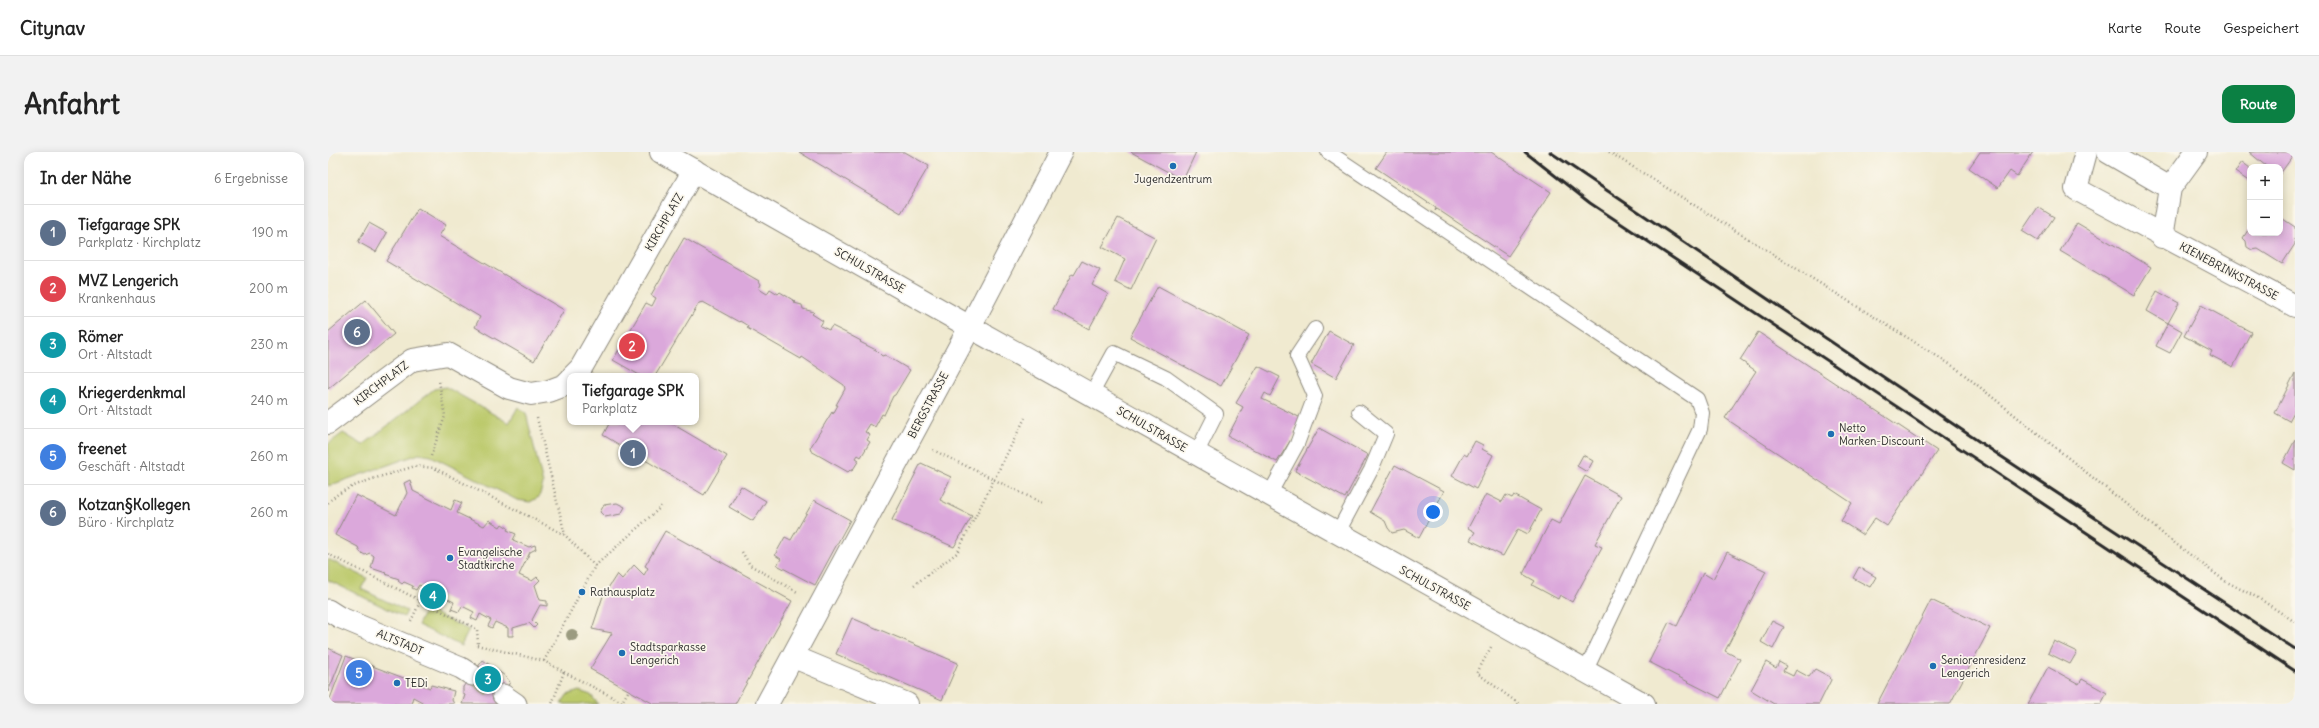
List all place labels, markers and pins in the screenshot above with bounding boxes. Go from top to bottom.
marker: Jugendzentrum [1168,161,1178,171]
place label: Jugendzentrum [1134,172,1213,186]
pin: 6 [344,317,370,347]
pin: 2 [619,331,645,361]
place label: Netto Marken-Discount [1839,421,1925,448]
marker: Netto Marken-Discount [1826,429,1836,439]
pin: 1 [620,438,646,468]
place label: Evangelische Stadtkirche [458,545,522,572]
marker: Evangelische Stadtkirche [445,553,455,563]
pin: 4 [420,581,446,611]
place label: Rathausplatz [590,585,655,599]
marker: Rathausplatz [577,587,587,597]
place label: Stadtsparkasse Lengerich [630,640,706,667]
marker: Stadtsparkasse Lengerich [617,648,627,658]
place label: Seniorenresidenz Lengerich [1941,653,2026,680]
pin: 5 [346,658,372,688]
marker: Seniorenresidenz Lengerich [1928,661,1938,671]
pin: 3 [475,664,501,694]
place label: TEDi [405,676,427,690]
marker: TEDi [392,678,402,688]

